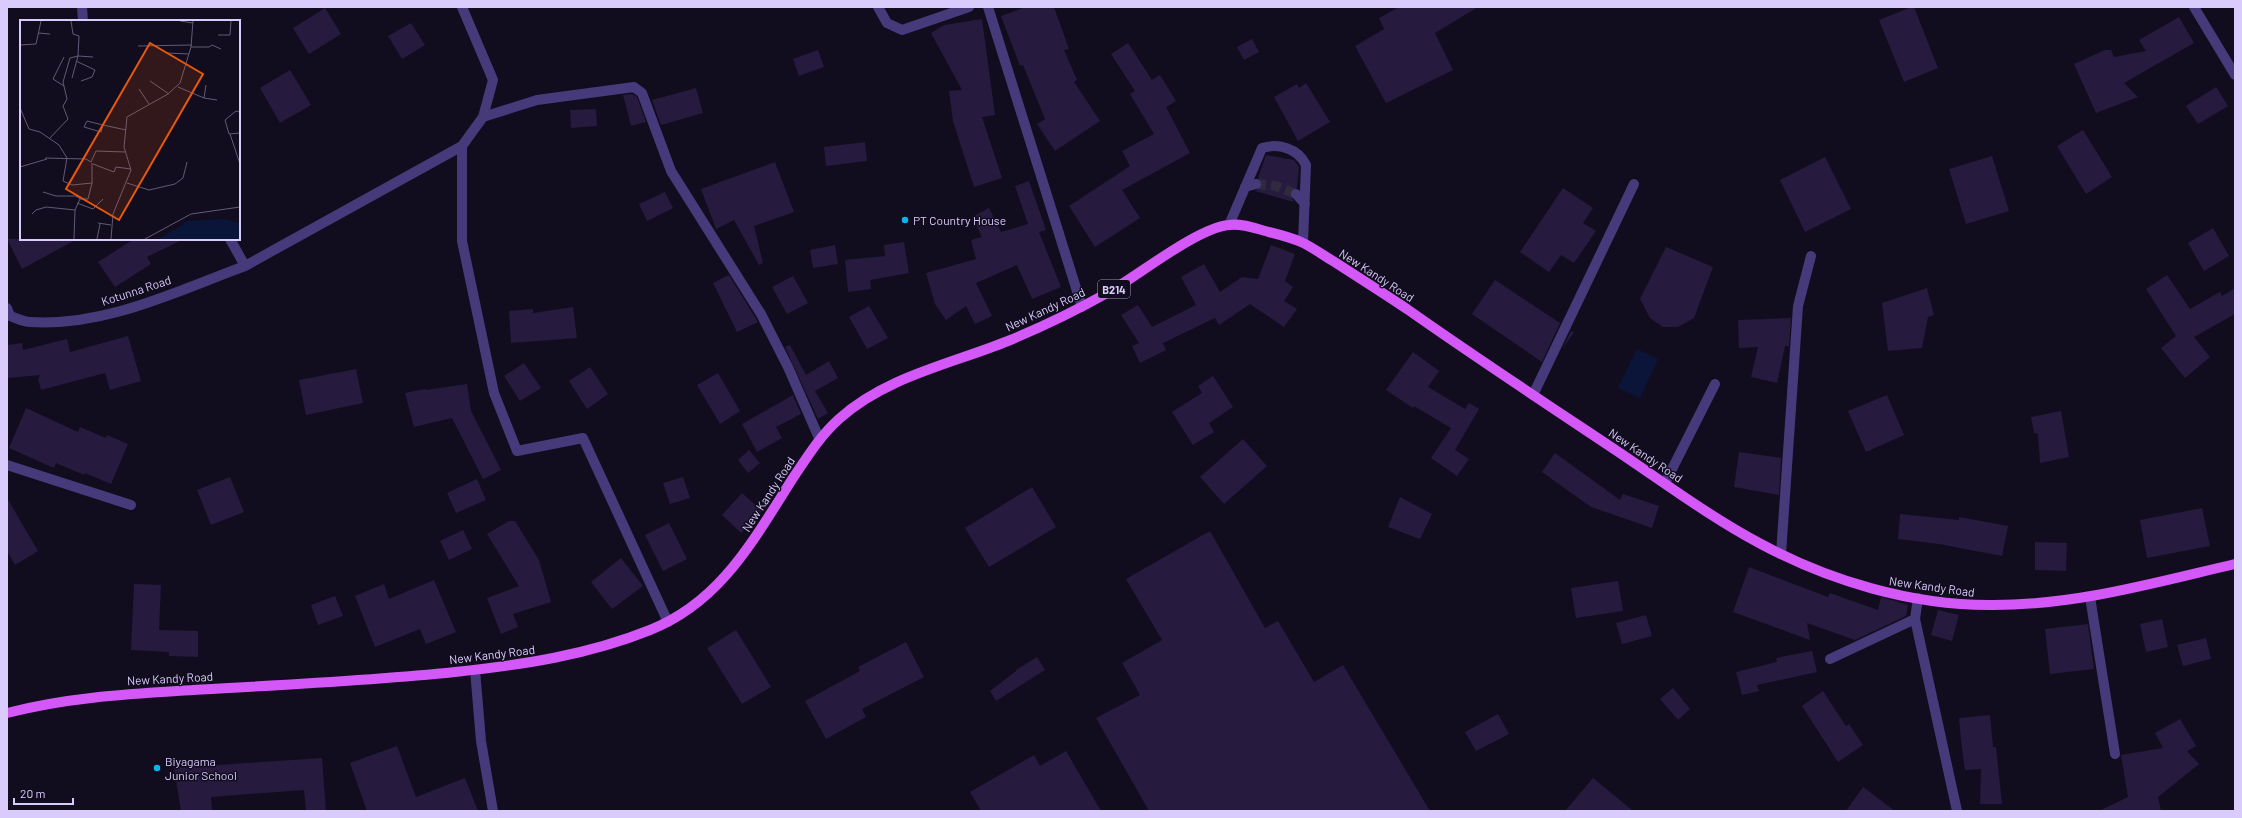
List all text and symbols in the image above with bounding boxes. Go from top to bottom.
inset map [20,20,240,240]
place label: PT Country House [913,213,1006,227]
marker: PT Country House [900,215,910,225]
street label: New Kandy Road [1337,246,1417,304]
street label: Kotunna Road [99,272,173,308]
road number: B214 [1098,280,1130,298]
street label: New Kandy Road [1003,284,1087,334]
street label: New Kandy Road [1606,425,1686,485]
street label: New Kandy Road [739,454,797,534]
street label: New Kandy Road [1888,573,1976,599]
street label: New Kandy Road [448,642,536,666]
street label: New Kandy Road [127,669,213,687]
place label: Biyagama Junior School [165,754,237,782]
marker: Biyagama Junior School [152,763,162,773]
scale bar [14,780,73,806]
text: 20 m [20,786,46,800]

